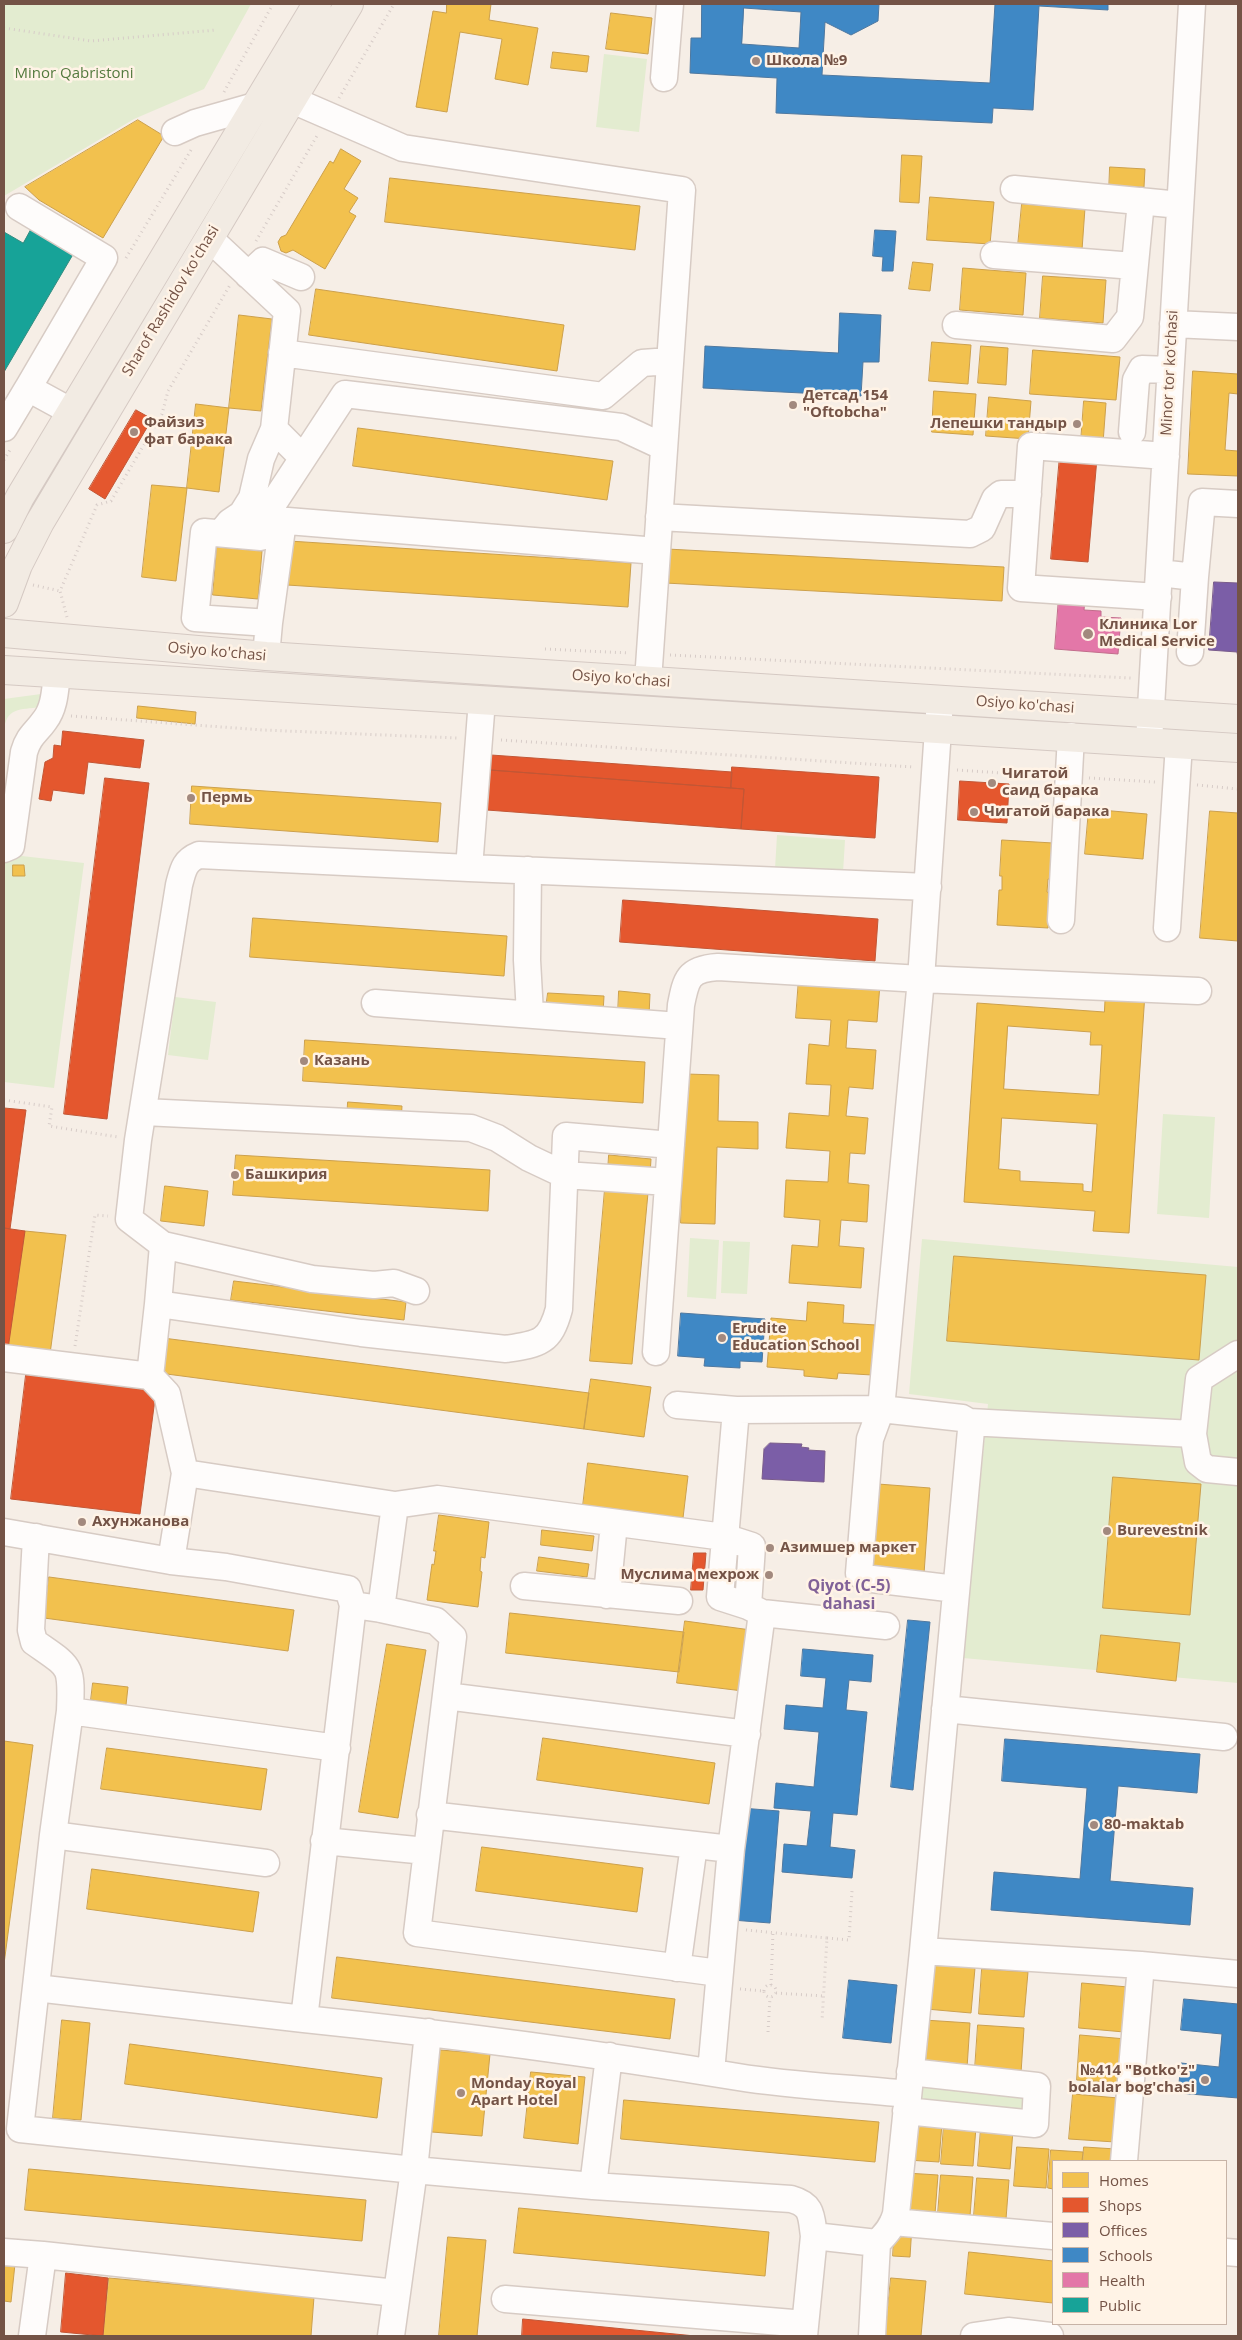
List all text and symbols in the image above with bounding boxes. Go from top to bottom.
place label: Школа №9 [766,52,847,70]
marker: Школа №9 [750,55,762,67]
park label: Minor Qabristoni [14,65,134,83]
street label: Sharof Rashidov ko'chasi [119,222,223,380]
street label: Minor tor ko'chasi [1158,310,1182,436]
place label: Детсад 154 "Oftobcha" [803,387,888,422]
marker: Детсад 154 "Oftobcha" [787,399,799,411]
place label: Файзиз фат барака [144,414,233,449]
place label: Лепешки тандыр [930,415,1067,433]
marker: Лепешки тандыр [1071,418,1083,430]
marker: Файзиз фат барака [128,426,140,438]
place label: Клиника Lor Medical Service [1099,616,1215,651]
marker: Клиника Lor Medical Service [1081,627,1095,641]
street label: Osiyo ko'chasi [167,639,267,665]
street label: Osiyo ko'chasi [571,667,671,691]
street label: Osiyo ko'chasi [975,693,1075,717]
place label: Чигатой саид барака [1002,765,1099,800]
marker: Чигатой саид барака [986,777,998,789]
place label: Пермь [201,789,252,807]
marker: Пермь [185,792,197,804]
place label: Чигатой барака [984,803,1110,821]
marker: Чигатой барака [968,806,980,818]
place label: Казань [314,1052,370,1070]
marker: Казань [298,1055,310,1067]
place label: Башкирия [245,1166,327,1184]
marker: Башкирия [229,1169,241,1181]
place label: Erudite Education School [732,1320,860,1355]
marker: Erudite Education School [716,1332,728,1344]
place label: Ахунжанова [92,1513,189,1531]
marker: Ахунжанова [76,1516,88,1528]
place label: Burevestnik [1117,1522,1208,1540]
marker: Burevestnik [1101,1525,1113,1537]
place label: Азимшер маркет [780,1539,917,1557]
marker: Азимшер маркет [764,1542,776,1554]
place label: Муслима мехрож [620,1566,759,1584]
marker: Муслима мехрож [763,1569,775,1581]
district label: Qiyot (C-5) dahasi [807,1576,891,1614]
place label: 80-maktab [1104,1816,1184,1834]
marker: 80-maktab [1088,1819,1100,1831]
place label: №414 "Botko'z" bolalar bog'chasi [1068,2062,1195,2097]
marker: №414 "Botko'z" bolalar bog'chasi [1199,2074,1211,2086]
place label: Monday Royal Apart Hotel [471,2075,577,2110]
marker: Monday Royal Apart Hotel [455,2087,467,2099]
legend [1052,2160,1227,2325]
text: Homes [1099,2170,1149,2190]
text: Shops [1099,2195,1142,2215]
text: Offices [1099,2220,1147,2240]
text: Schools [1099,2245,1153,2265]
text: Health [1099,2270,1145,2290]
text: Public [1099,2295,1141,2315]

